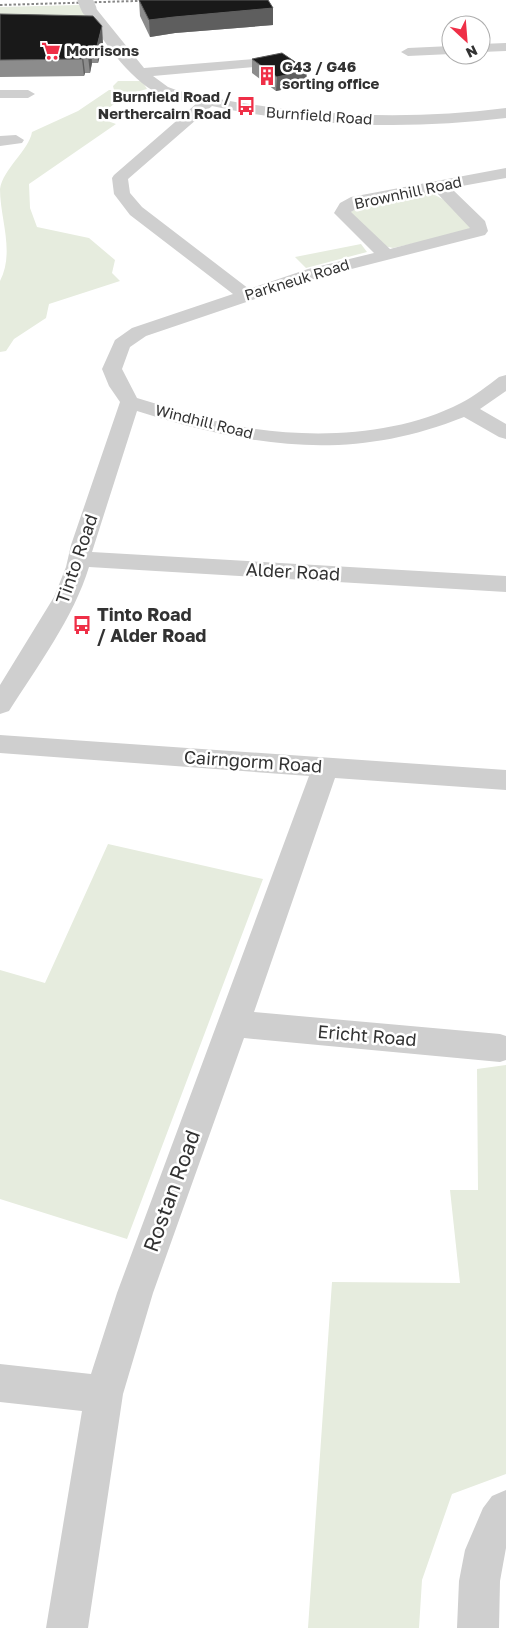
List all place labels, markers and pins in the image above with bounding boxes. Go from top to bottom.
supermarket icon: Morrisons [40,40,62,62]
place label: Morrisons [66,41,139,59]
place label: G43 / G46 sorting office [282,57,380,92]
building icon: G43 / G46 sorting office [256,65,278,87]
place label: Burnfield Road / Nerthercairn Road [98,87,232,122]
bus stop icon: Burnfield Road / Nerthercairn Road [235,95,257,117]
place label: Tinto Road / Alder Road [97,603,206,646]
bus stop icon: Tinto Road / Alder Road [71,614,93,636]

